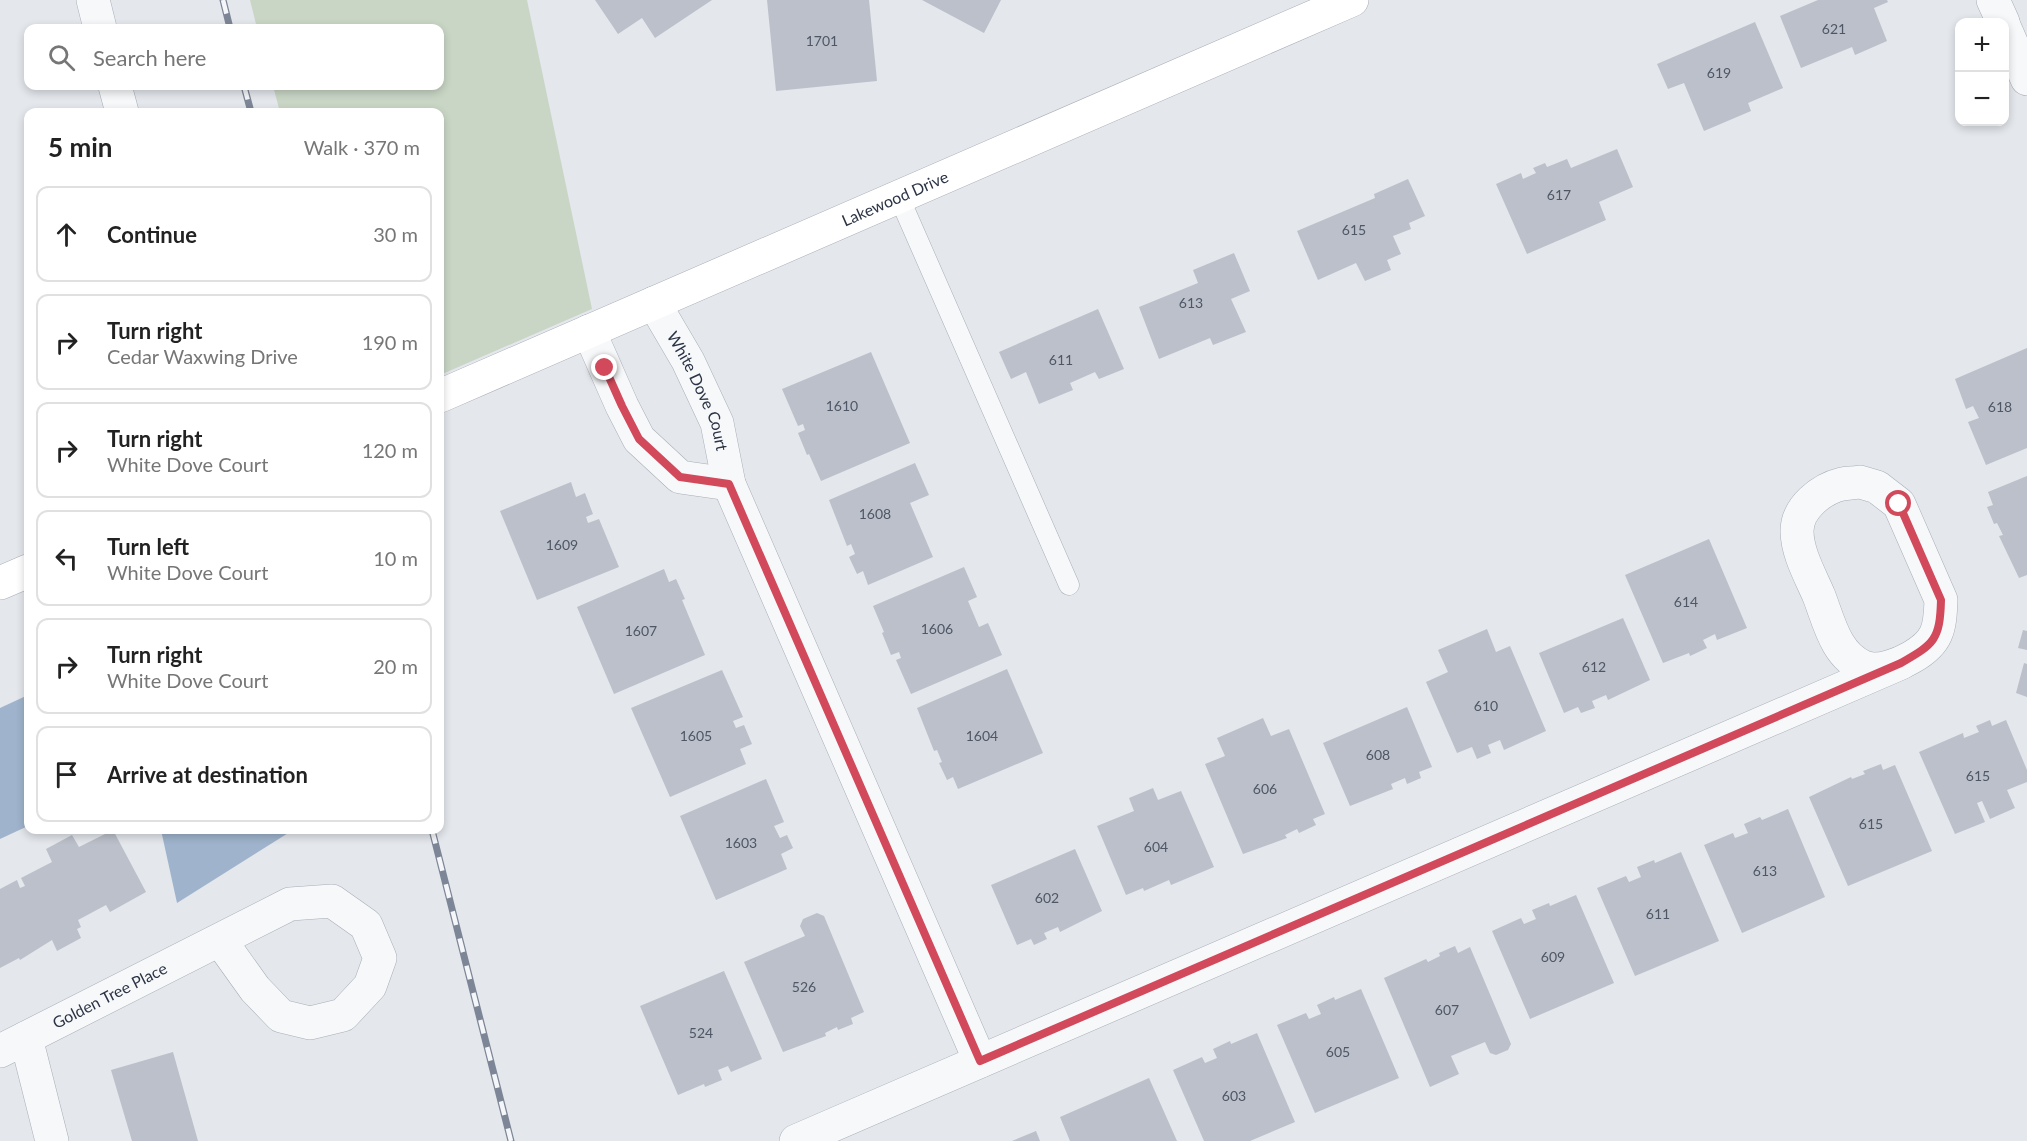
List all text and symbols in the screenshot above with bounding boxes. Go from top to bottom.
map controls [1955,18,2009,126]
button: + [1955,18,2009,72]
house number: 621 [1822,20,1846,37]
search box [24,24,444,90]
house number: 1701 [806,32,838,49]
icon: search [45,41,78,74]
text: Search here [93,44,206,71]
house number: 619 [1707,64,1731,81]
button: − [1955,72,2009,126]
text: 5 min [48,131,112,163]
text: Walk · 370 m [304,135,420,159]
street label: Lakewood Drive [839,167,951,229]
house number: 617 [1547,186,1571,203]
icon: ahead [50,218,83,251]
text: Continue [107,221,197,248]
house number: 615 [1342,221,1366,238]
text: 30 m [373,222,418,246]
house number: 613 [1179,294,1203,311]
text: Turn right [107,317,202,344]
icon: right [50,326,83,359]
street label: White Dove Court [664,328,732,452]
text: 190 m [362,330,418,354]
text: Cedar Waxwing Drive [107,344,298,368]
house number: 611 [1049,351,1073,368]
route end [591,354,617,380]
house number: 1610 [826,397,858,414]
house number: 618 [1988,398,2012,415]
text: Turn right [107,425,202,452]
icon: right [50,434,83,467]
text: 120 m [362,438,418,462]
text: White Dove Court [107,452,268,476]
route start [1885,490,1911,516]
house number: 1608 [859,505,891,522]
text: Turn left [107,533,189,560]
house number: 1609 [546,536,578,553]
icon: left [50,542,83,575]
text: 10 m [373,546,418,570]
text: White Dove Court [107,560,268,584]
house number: 614 [1674,593,1698,610]
house number: 1606 [921,620,953,637]
house number: 1607 [625,622,657,639]
text: Turn right [107,641,202,668]
icon: right [50,650,83,683]
text: 20 m [373,654,418,678]
house number: 612 [1582,658,1606,675]
text: White Dove Court [107,668,268,692]
house number: 610 [1474,697,1498,714]
house number: 1605 [680,727,712,744]
house number: 1604 [966,727,998,744]
house number: 608 [1366,746,1390,763]
icon: arrive [50,758,83,791]
text: Arrive at destination [107,761,308,788]
house number: 615 [1966,767,1990,784]
house number: 606 [1253,780,1277,797]
house number: 615 [1859,815,1883,832]
house number: 1603 [725,834,757,851]
house number: 604 [1144,838,1168,855]
house number: 613 [1753,862,1777,879]
house number: 602 [1035,889,1059,906]
house number: 611 [1646,905,1670,922]
house number: 609 [1541,948,1565,965]
street label: Golden Tree Place [49,958,170,1032]
house number: 526 [792,978,816,995]
house number: 607 [1435,1001,1459,1018]
house number: 524 [689,1024,713,1041]
house number: 605 [1326,1043,1350,1060]
house number: 603 [1222,1087,1246,1104]

